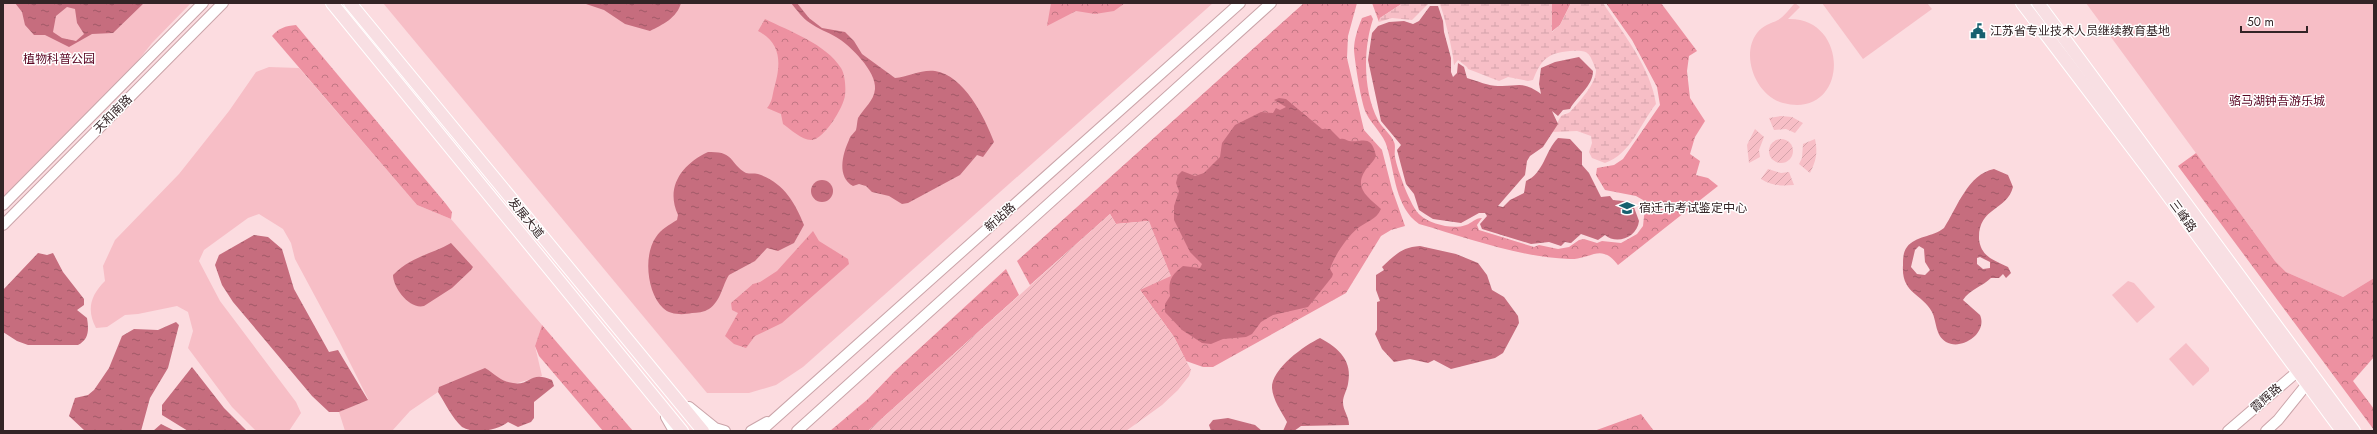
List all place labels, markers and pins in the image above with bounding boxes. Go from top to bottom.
public building icon: 江苏省专业技术人员继续教育基地 [1969,22,1987,40]
place label: 江苏省专业技术人员继续教育基地 [1990,22,2170,40]
school or university icon: 宿迁市考试鉴定中心 [1618,199,1636,217]
place label: 宿迁市考试鉴定中心 [1639,199,1747,217]

